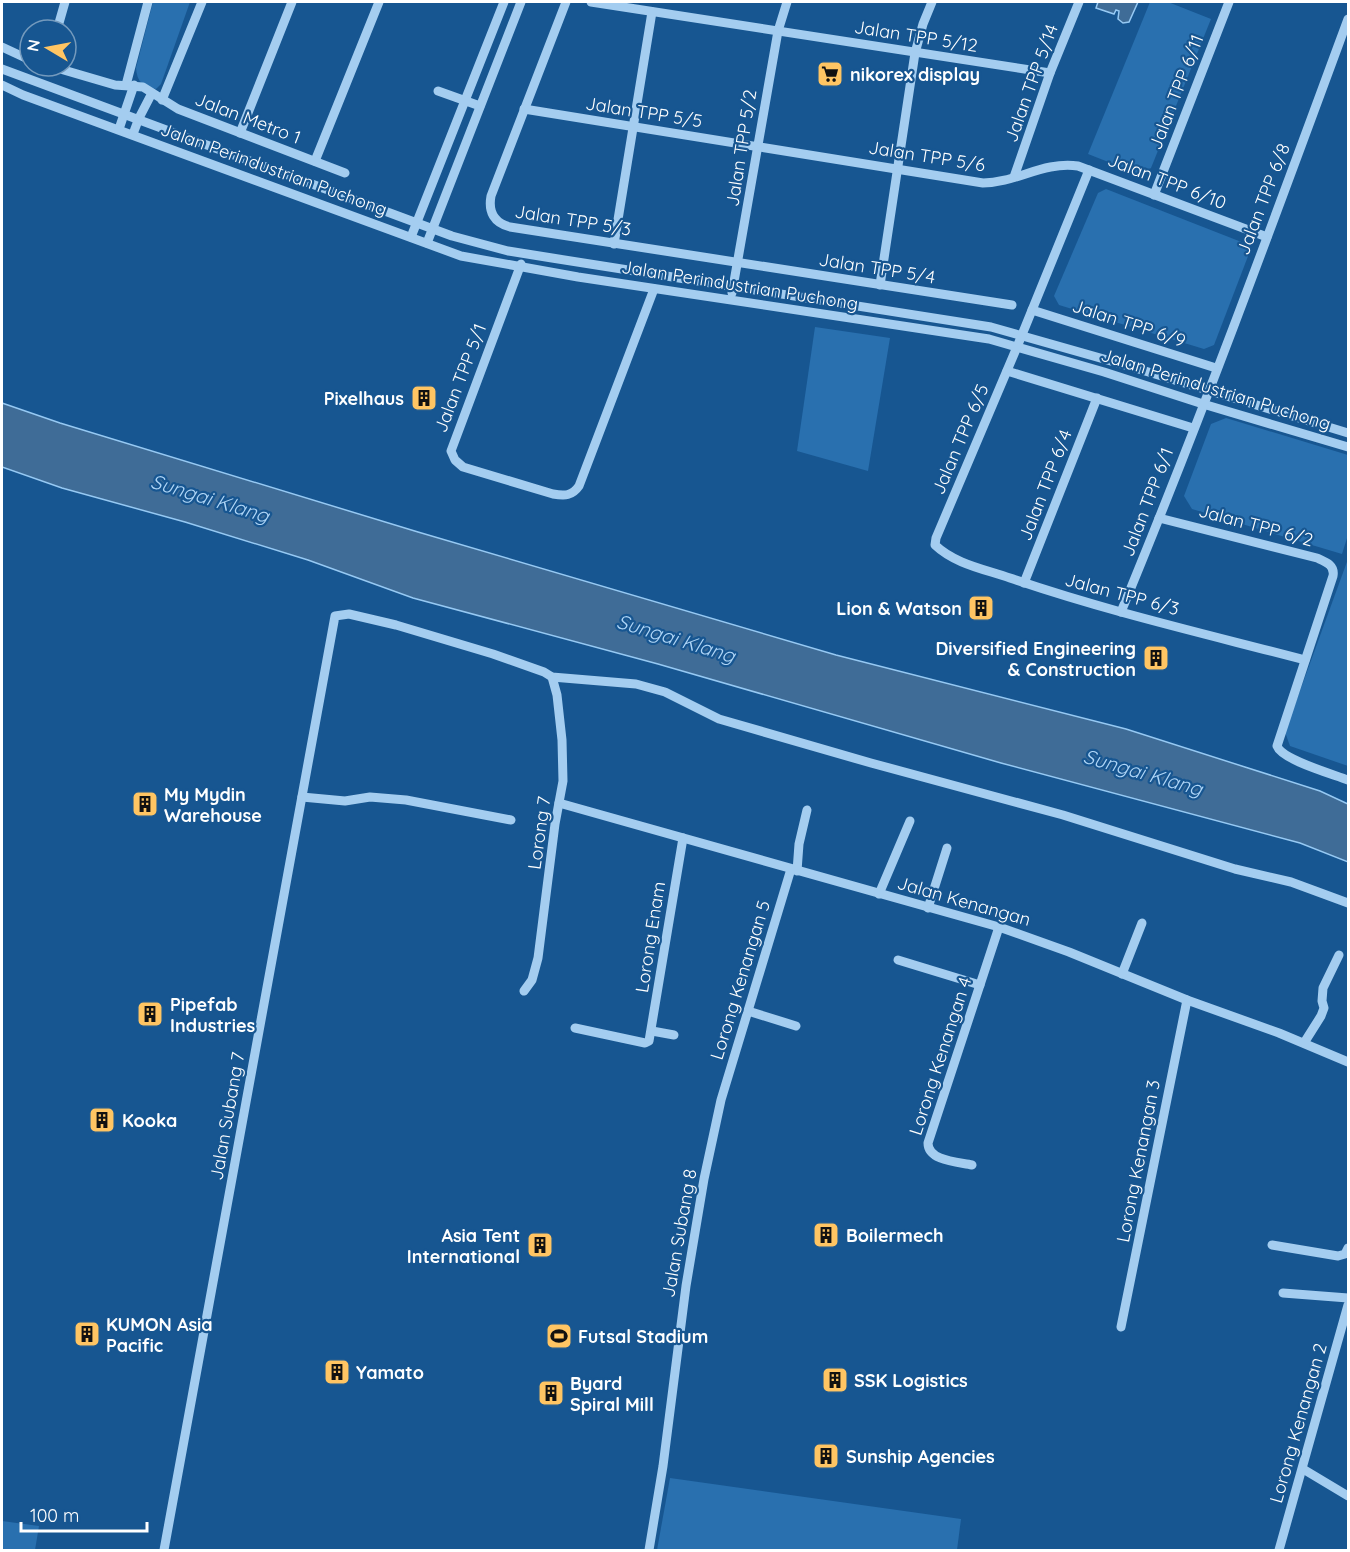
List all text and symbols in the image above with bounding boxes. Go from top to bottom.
street label: Jalan TPP 5/12 [853,15,979,57]
north arrow [18,18,78,78]
street label: Jalan TPP 5/14 [999,21,1063,145]
street label: Jalan TPP 6/11 [1144,31,1208,153]
text: N [22,38,44,53]
supermarket icon: nikorex display [815,59,845,89]
place label: nikorex display [850,63,980,86]
street label: Jalan Metro 1 [192,87,304,149]
street label: Jalan TPP 5/2 [720,88,762,208]
street label: Jalan TPP 5/5 [584,91,704,133]
street label: Jalan Perindustrian Puchong [158,117,390,221]
street label: Jalan TPP 5/6 [867,135,987,177]
street label: Jalan TPP 6/8 [1231,140,1295,258]
street label: Jalan TPP 6/10 [1104,148,1230,214]
street label: Jalan TPP 5/3 [513,199,633,241]
street label: Jalan TPP 5/4 [817,247,937,289]
street label: Jalan Perindustrian Puchong [620,255,860,315]
street label: Jalan TPP 6/9 [1069,294,1189,352]
street label: Jalan TPP 5/1 [429,320,491,436]
street label: Jalan Perindustrian Puchong [1098,343,1334,435]
street label: Jalan TPP 6/5 [926,380,994,498]
building icon: Pixelhaus [409,383,439,413]
place label: Pixelhaus [324,387,404,410]
street label: Jalan TPP 6/4 [1013,426,1077,544]
street label: Jalan TPP 6/1 [1116,444,1178,560]
water label: Sungai Klang [148,468,274,528]
street label: Jalan TPP 6/2 [1196,499,1316,551]
street label: Jalan TPP 6/3 [1062,568,1182,620]
building icon: Lion & Watson [966,593,996,623]
place label: Lion & Watson [836,597,962,620]
water label: Sungai Klang [614,608,740,668]
place label: Diversified Engineering & Construction [935,637,1136,681]
building icon: Diversified Engineering & Construction [1141,643,1171,673]
water label: Sungai Klang [1081,743,1207,801]
place label: My Mydin Warehouse [164,783,262,827]
building icon: My Mydin Warehouse [130,789,160,819]
street label: Lorong 7 [522,795,556,871]
street label: Jalan Kenangan [895,871,1033,931]
street label: Lorong Enam [630,880,670,994]
street label: Lorong Kenangan 5 [705,898,775,1062]
street label: Lorong Kenangan 4 [904,974,976,1138]
place label: Pipefab Industries [170,993,256,1037]
building icon: Pipefab Industries [135,999,165,1029]
street label: Jalan Subang 7 [204,1050,250,1182]
street label: Lorong Kenangan 3 [1111,1078,1165,1244]
building icon: Kooka [87,1105,117,1135]
place label: Kooka [122,1109,177,1132]
street label: Jalan Subang 8 [656,1167,702,1299]
building icon: Boilermech [811,1220,841,1250]
place label: Asia Tent International [407,1224,520,1268]
place label: Boilermech [846,1224,944,1247]
building icon: Asia Tent International [525,1230,555,1260]
place label: KUMON Asia Pacific [106,1313,213,1357]
building icon: KUMON Asia Pacific [72,1319,102,1349]
sports icon: Futsal Stadium [544,1321,574,1351]
place label: Futsal Stadium [578,1325,708,1348]
street label: Lorong Kenangan 2 [1264,1340,1332,1506]
building icon: Yamato [322,1357,352,1387]
place label: Yamato [356,1361,424,1384]
building icon: SSK Logistics [820,1365,850,1395]
place label: SSK Logistics [854,1369,968,1392]
place label: Byard Spiral Mill [570,1372,654,1416]
building icon: Byard Spiral Mill [536,1378,566,1408]
building icon: Sunship Agencies [811,1441,841,1471]
place label: Sunship Agencies [846,1445,995,1468]
scale bar [21,1495,147,1533]
text: 100 m [30,1504,79,1527]

